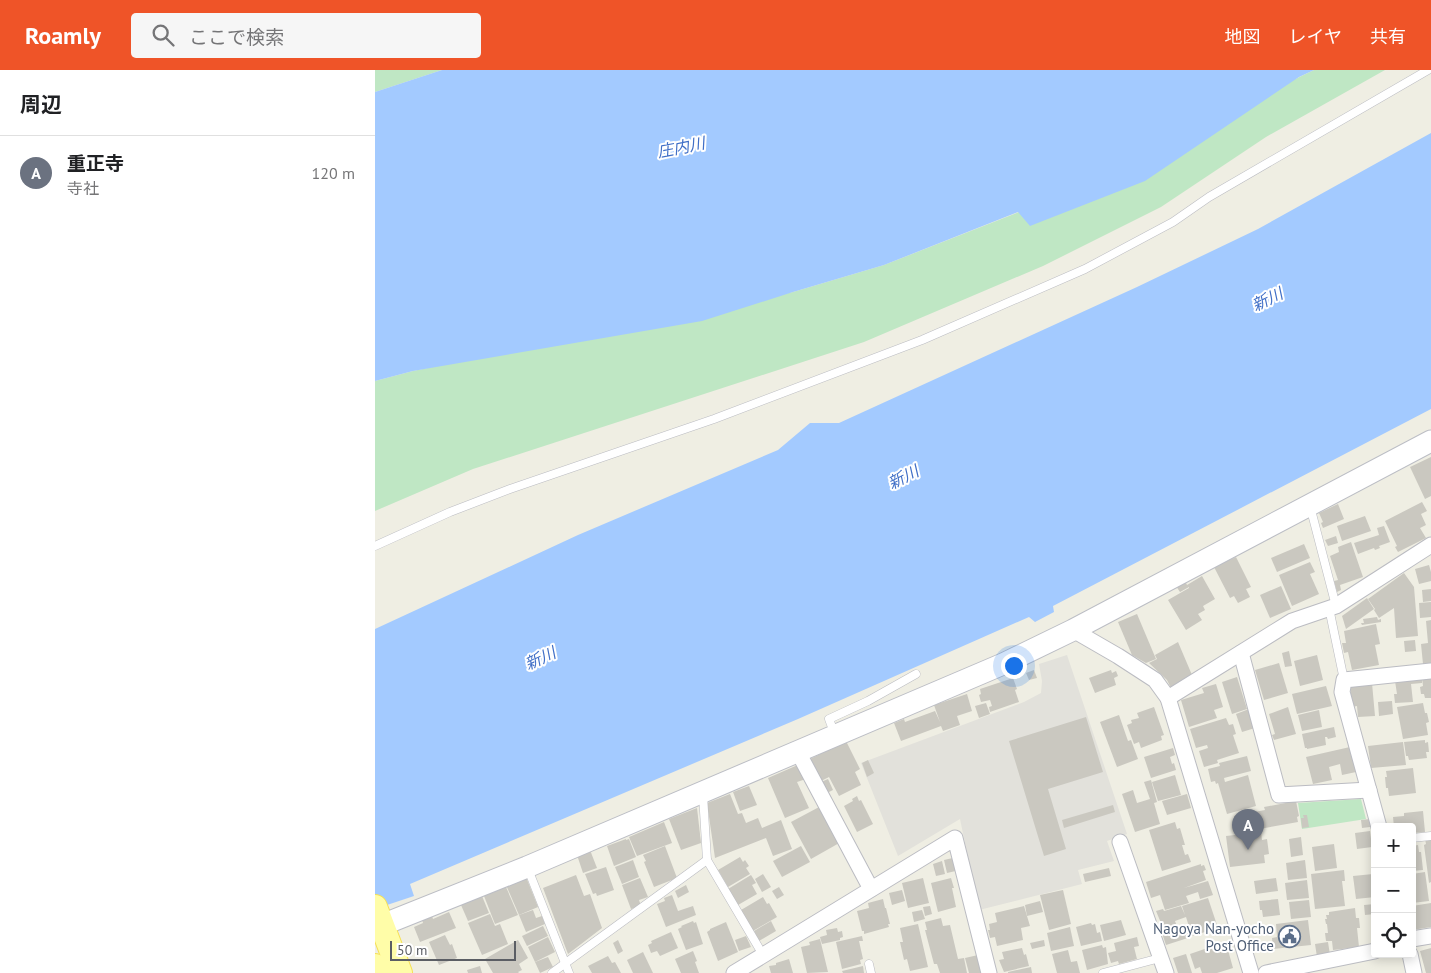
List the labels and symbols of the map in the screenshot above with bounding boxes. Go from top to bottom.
water label: 庄内川 [656,132,708,161]
water label: 新川 [1248,282,1288,315]
water label: 新川 [884,460,924,493]
water label: 新川 [521,641,561,674]
your location [1001,653,1027,679]
pin: A [1232,809,1264,850]
place label: Nagoya Nan-yocho Post Office [1153,919,1274,955]
public building icon: Nagoya Nan-yocho Post Office [1278,925,1302,949]
scale bar [390,938,516,961]

